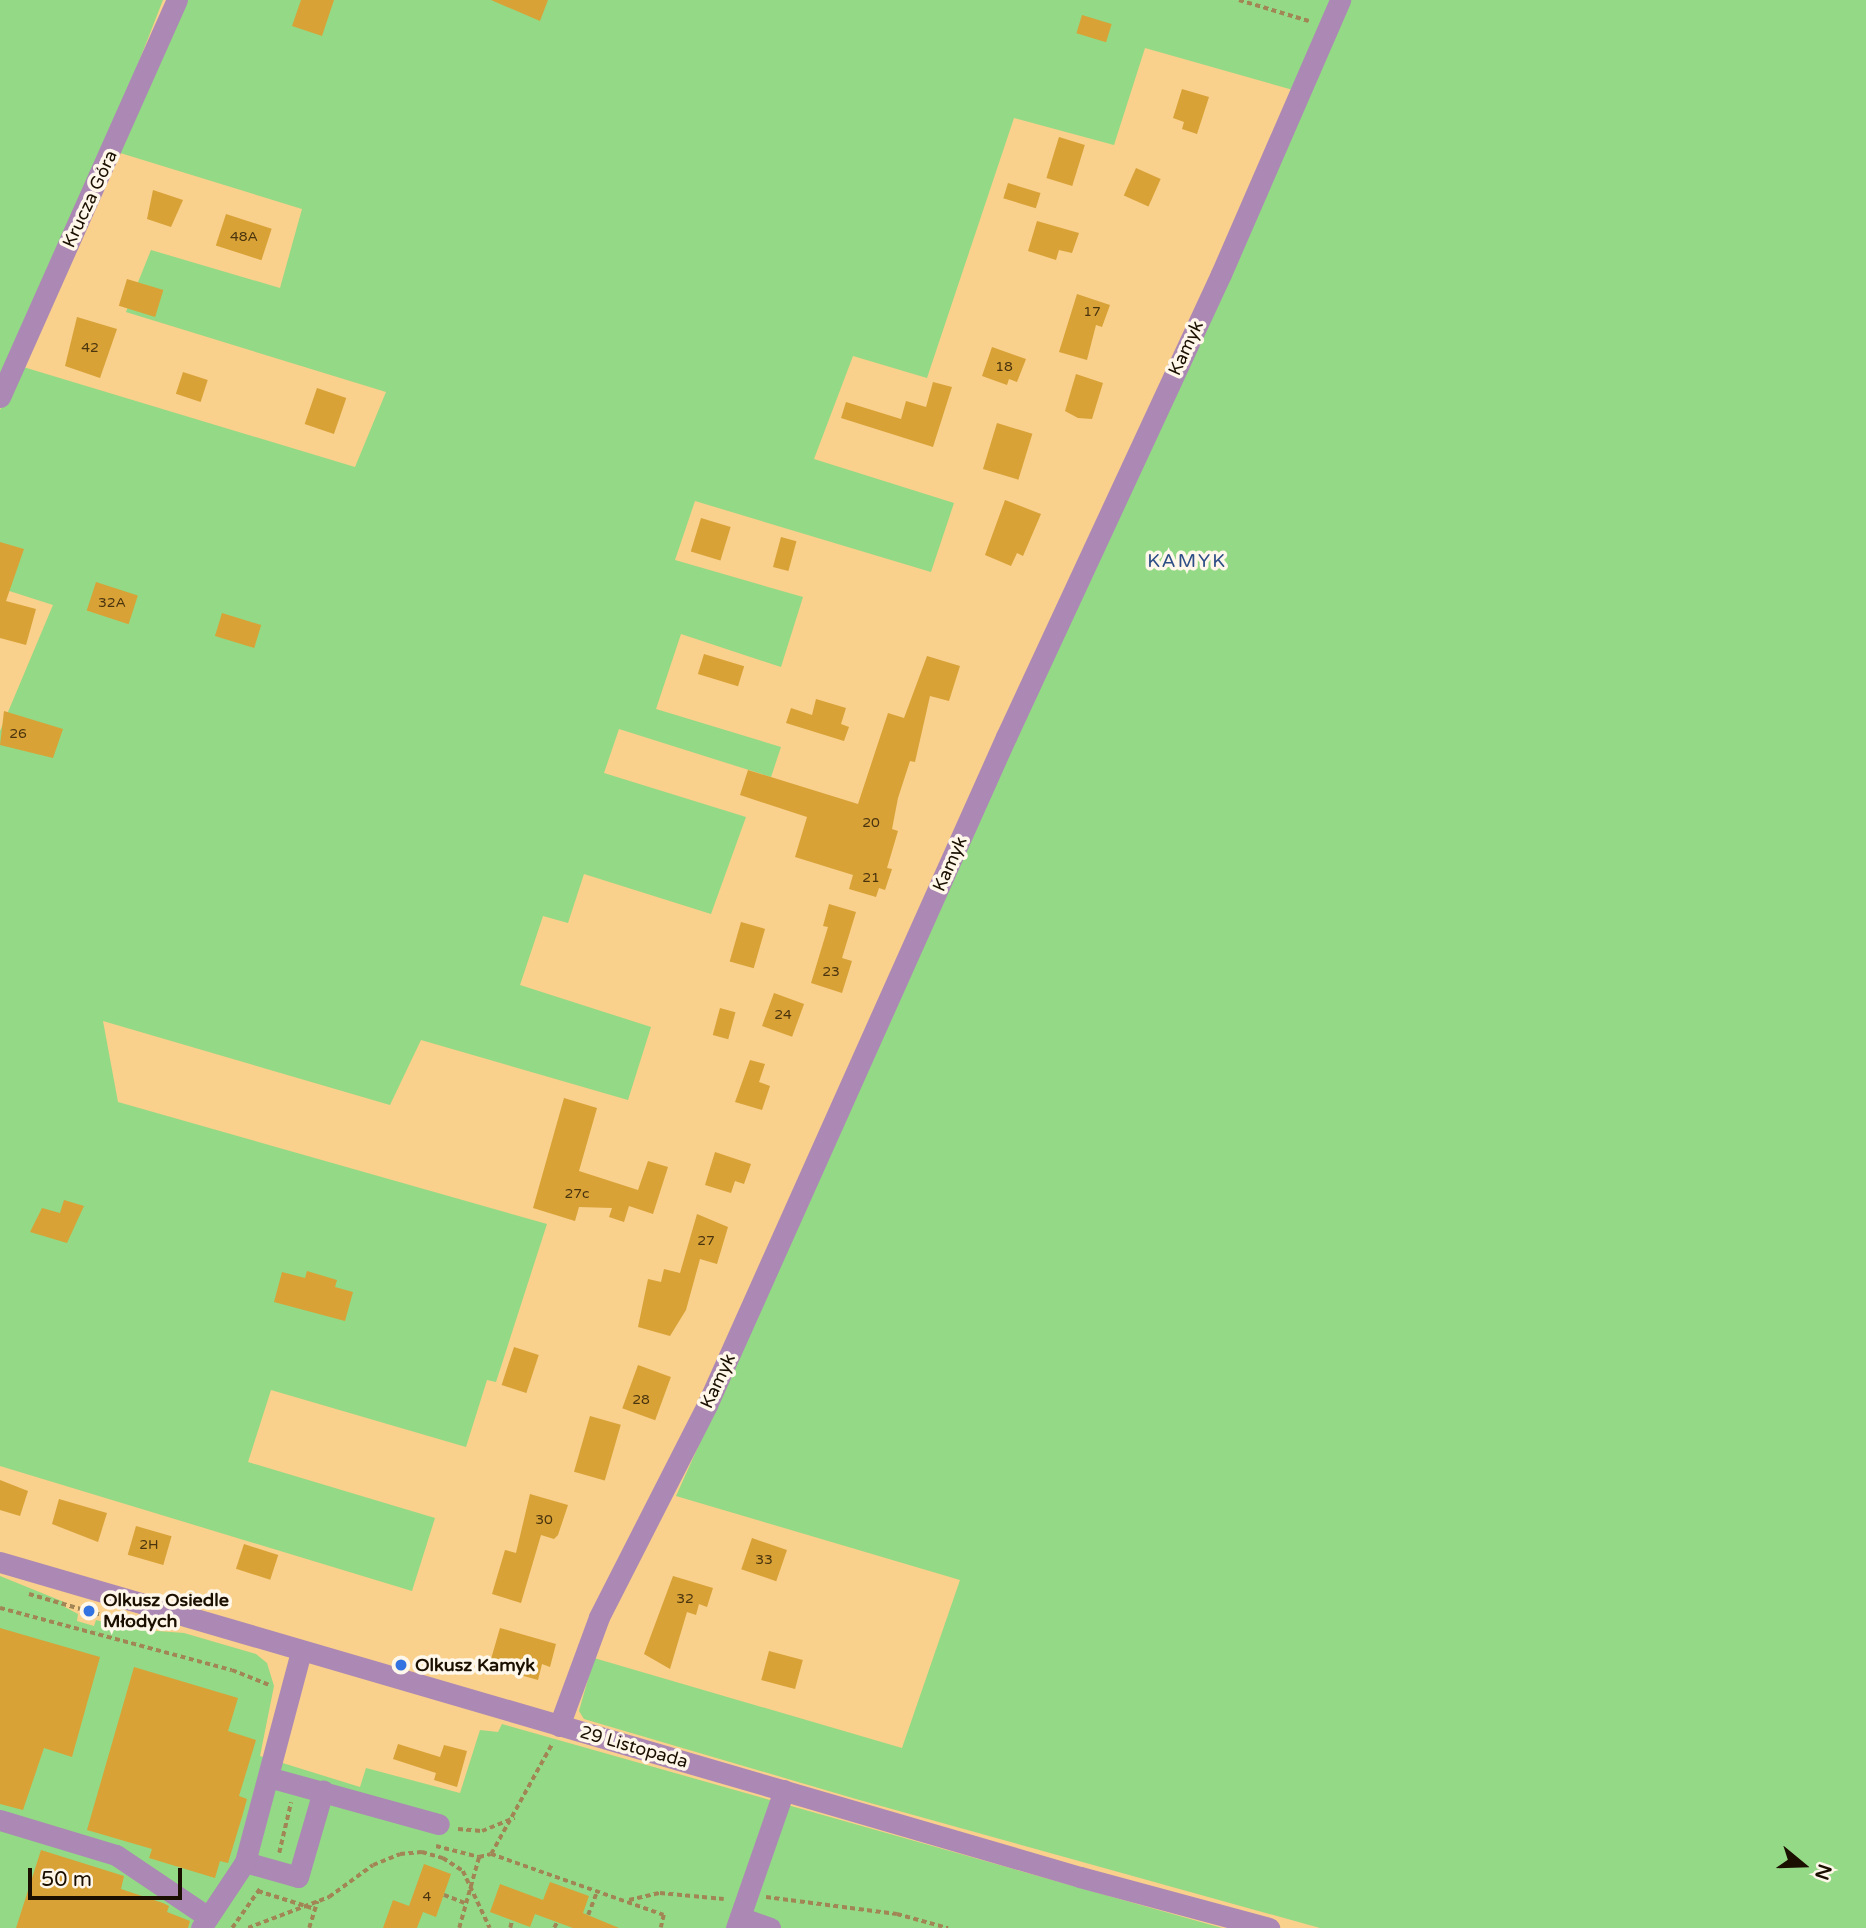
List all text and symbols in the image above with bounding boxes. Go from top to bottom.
street label: Krucza Góra [58,147,122,251]
house number: 48A [230,229,258,245]
house number: 17 [1083,304,1101,320]
street label: Kamyk [1164,317,1208,379]
house number: 42 [81,340,99,356]
house number: 18 [995,359,1013,375]
district label: KAMYK [1148,551,1226,573]
house number: 32A [98,595,126,611]
house number: 26 [9,726,27,742]
house number: 20 [862,815,880,831]
street label: Kamyk [928,833,972,895]
house number: 21 [862,870,880,886]
house number: 23 [822,964,840,980]
house number: 24 [774,1007,792,1023]
house number: 27c [564,1186,590,1202]
house number: 27 [697,1233,715,1249]
street label: Kamyk [696,1350,740,1412]
house number: 28 [632,1392,650,1408]
house number: 30 [535,1512,553,1528]
house number: 2H [139,1537,159,1553]
house number: 33 [755,1552,773,1568]
place label: Olkusz Osiedle Młodych [103,1590,229,1632]
house number: 32 [676,1591,694,1607]
marker: Olkusz Osiedle Młodych [81,1603,97,1619]
place label: Olkusz Kamyk [415,1654,535,1676]
marker: Olkusz Kamyk [393,1657,409,1673]
street label: 29 Listopada [578,1721,690,1773]
north arrow [1768,1830,1838,1900]
scale bar [32,1854,186,1898]
text: N [1810,1861,1836,1883]
text: 50 m [41,1867,92,1892]
house number: 4 [423,1889,431,1905]

